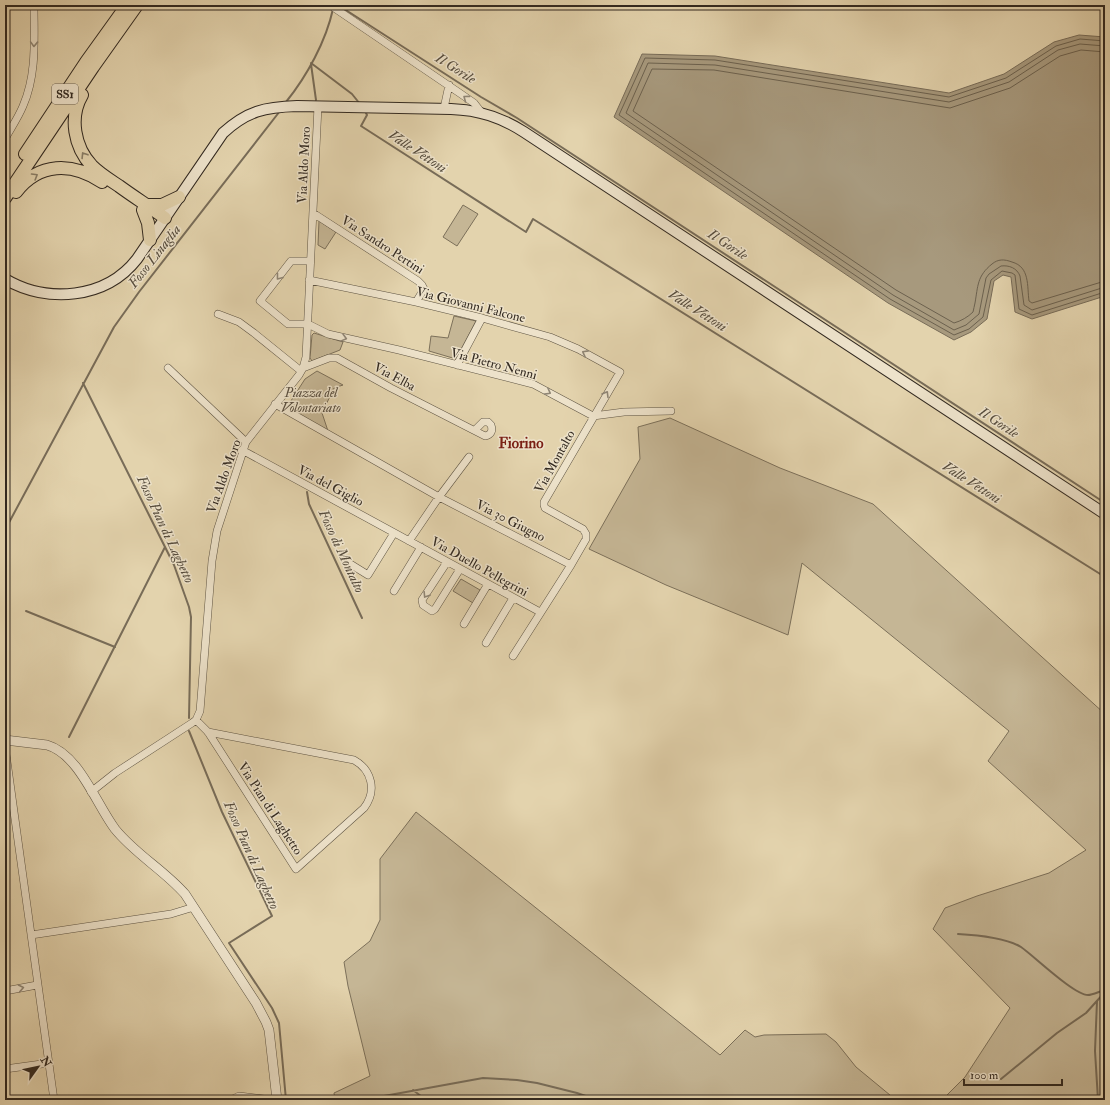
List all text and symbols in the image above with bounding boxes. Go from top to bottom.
one-way arrow [30,41,38,47]
water label: Il Gorile [432,49,479,88]
road number: SS1 [52,84,78,104]
one-way arrow [464,95,471,102]
street label: Via Aldo Moro [294,126,314,204]
water label: Valle Vettoni [385,126,450,177]
one-way arrow [81,152,88,159]
one-way arrow [31,173,38,180]
street label: Via Sandro Pertini [338,212,427,278]
water label: Fosso Linaglia [124,221,185,292]
water label: Il Gorile [704,225,751,264]
one-way arrow [276,272,283,279]
street label: Via Giovanni Falcone [415,284,527,326]
water label: Valle Vettoni [665,286,730,335]
one-way arrow [340,333,347,342]
street label: Via Pietro Nenni [449,345,539,383]
one-way arrow [582,351,589,358]
street label: Via Elba [371,359,419,395]
park label: Piazza del Volontariato [281,385,341,416]
one-way arrow [544,387,551,394]
one-way arrow [602,391,609,398]
water label: Il Gorile [975,403,1022,442]
street label: Via Montalto [531,427,579,496]
district label: Fiorino [499,434,544,453]
street label: Via Aldo Moro [203,437,245,515]
water label: Valle Vettoni [939,458,1004,507]
street label: Via del Giglio [295,462,366,510]
water label: Fosso Pian di Laghetto [133,472,198,586]
street label: Via 30 Giugno [473,497,548,545]
water label: Fosso di Montalto [314,506,368,596]
street label: Via Duello Pellegrini [428,534,531,600]
one-way arrow [424,590,431,597]
street label: Via Pian di Laghetto [234,759,306,858]
water label: Fosso Pian di Laghetto [220,798,283,912]
one-way arrow [18,985,24,993]
north arrow [18,1047,58,1087]
text: N [37,1053,55,1070]
scale bar [964,1061,1062,1087]
text: 100 m [970,1068,999,1083]

